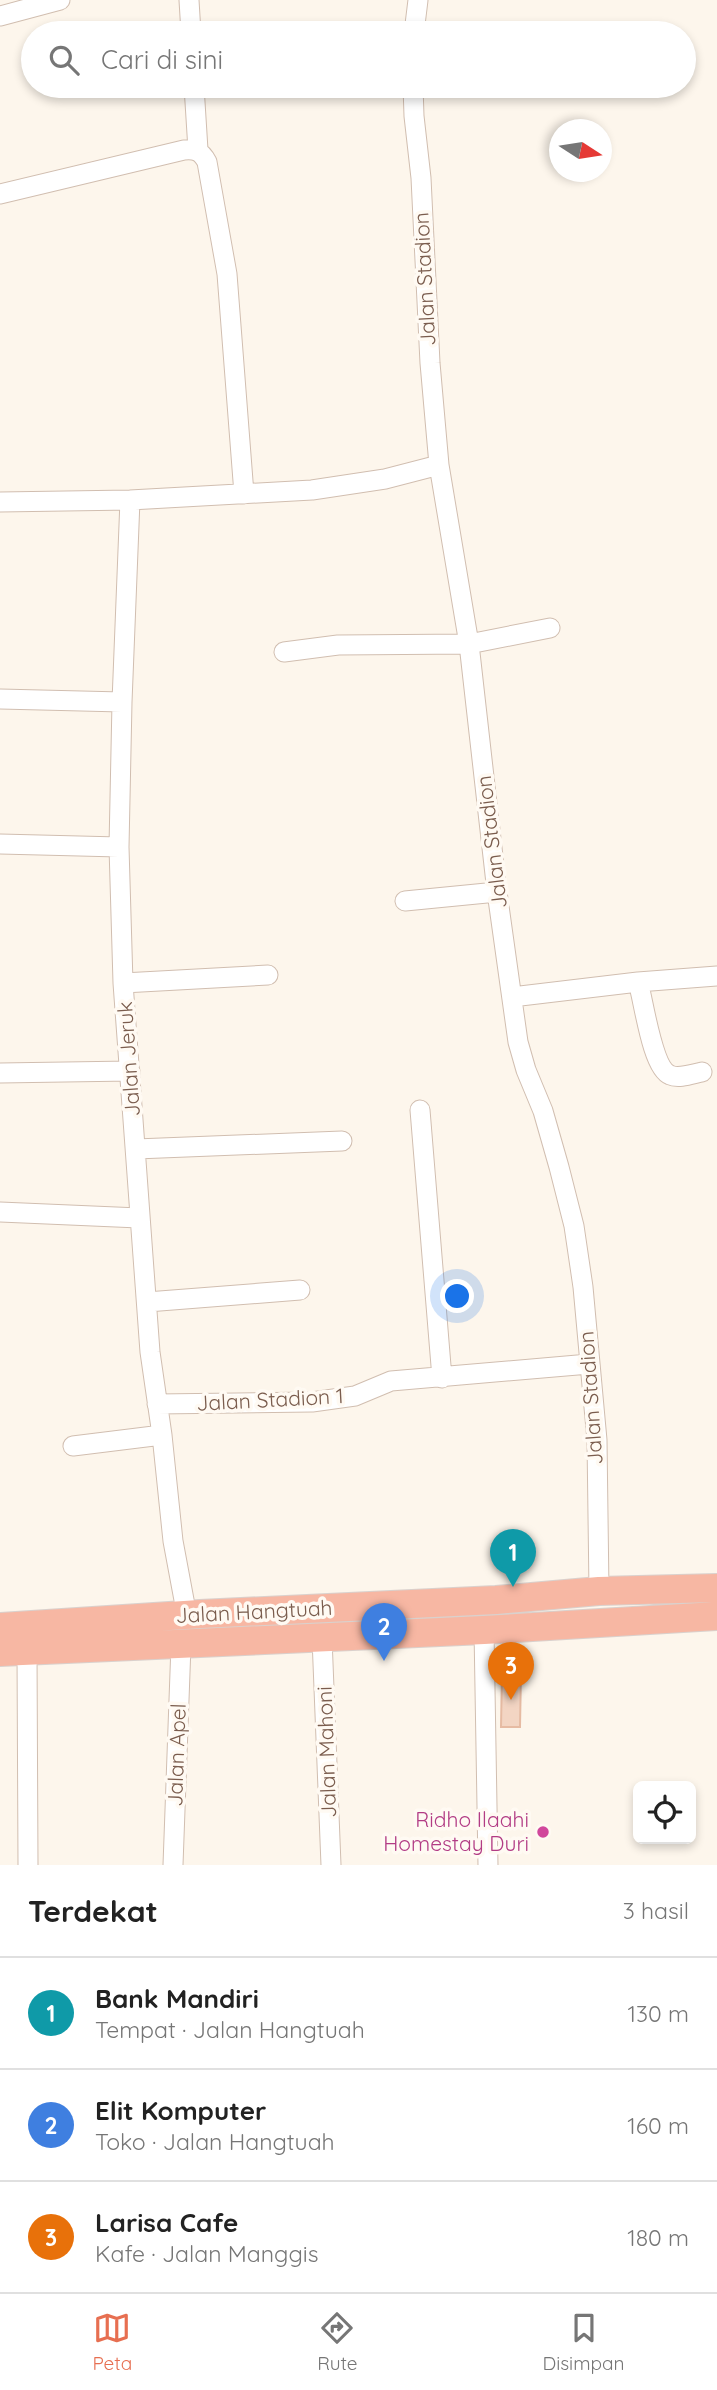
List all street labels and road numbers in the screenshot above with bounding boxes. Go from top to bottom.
street label: Jalan Stadion [408,212,440,347]
street label: Jalan Stadion [470,774,512,910]
street label: Jalan Jeruk [111,1001,145,1117]
street label: Jalan Stadion [572,1330,608,1466]
street label: Jalan Stadion 1 [196,1382,344,1416]
street label: Jalan Hangtuah [175,1594,333,1628]
street label: Jalan Mahoni [311,1686,341,1818]
street label: Jalan Apel [161,1703,191,1807]

